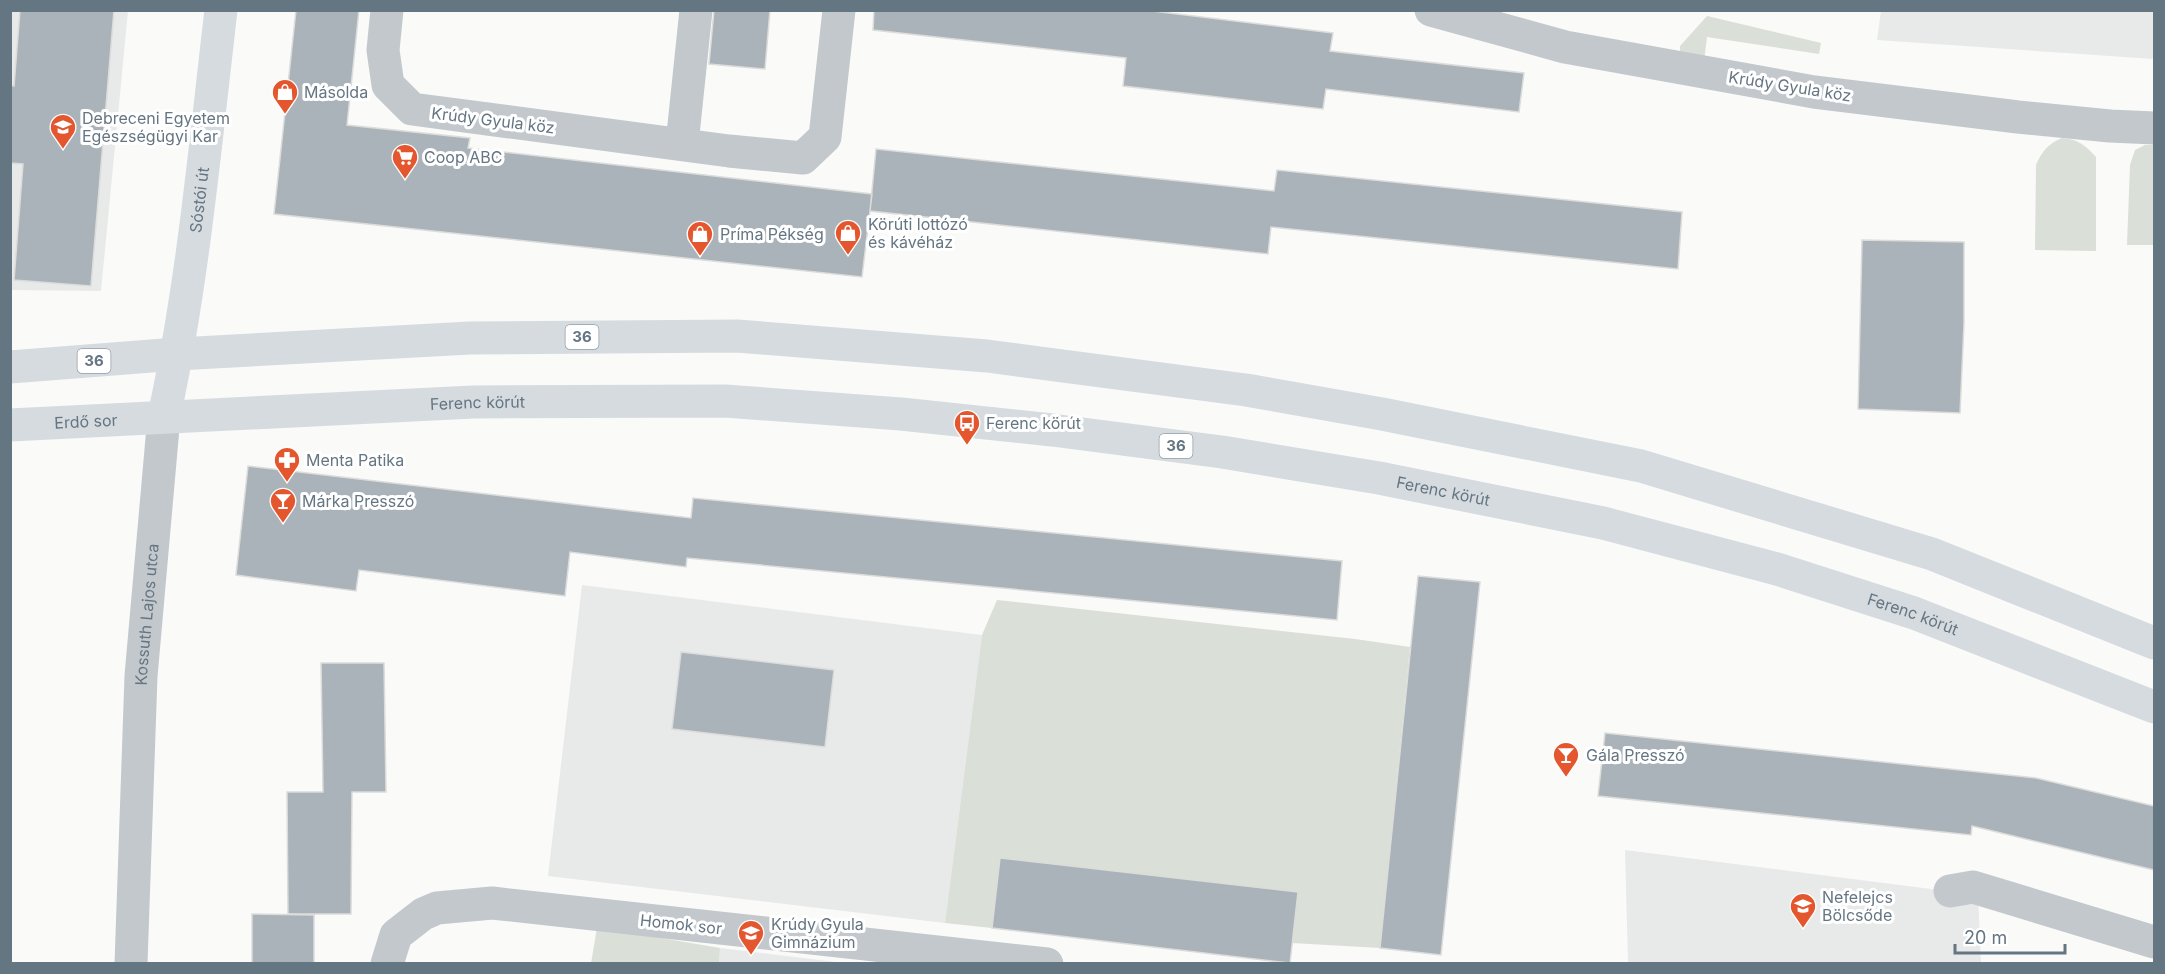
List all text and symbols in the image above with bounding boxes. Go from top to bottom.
street label: Krúdy Gyula köz [1727,66,1853,106]
shop icon: Másolda [270,77,300,115]
place label: Másolda [304,82,368,102]
street label: Krúdy Gyula köz [430,103,556,137]
place label: Debreceni Egyetem Egészségügyi Kar [82,108,230,146]
school or university icon: Debreceni Egyetem Egészségügyi Kar [48,112,78,150]
supermarket icon: Coop ABC [390,142,420,180]
place label: Coop ABC [424,147,502,167]
street label: Sóstói út [185,166,213,234]
place label: Körúti lottózó és kávéház [868,214,968,252]
shop icon: Körúti lottózó és kávéház [833,218,863,256]
shop icon: Príma Pékség [685,219,715,257]
place label: Príma Pékség [720,224,824,244]
road number: 36 [566,325,598,349]
road number: 36 [78,349,110,373]
street label: Ferenc körút [429,392,525,414]
bus stop icon: Ferenc körút [952,408,982,446]
street label: Erdő sor [54,410,118,433]
place label: Ferenc körút [986,413,1081,433]
road number: 36 [1160,434,1192,458]
pharmacy icon: Menta Patika [272,445,302,483]
place label: Menta Patika [306,450,404,470]
street label: Ferenc körút [1395,472,1492,510]
bar icon: Márka Presszó [268,486,298,524]
place label: Márka Presszó [302,491,414,511]
street label: Kossuth Lajos utca [131,543,163,686]
street label: Ferenc körút [1865,589,1961,639]
bar icon: Gála Presszó [1551,740,1581,778]
place label: Gála Presszó [1586,745,1685,765]
place label: Nefelejcs Bölcsőde [1822,887,1893,925]
school or university icon: Nefelejcs Bölcsőde [1788,891,1818,929]
street label: Homok sor [639,910,723,938]
place label: Krúdy Gyula Gimnázium [771,914,864,952]
scale bar [1955,917,2064,955]
school or university icon: Krúdy Gyula Gimnázium [736,918,766,956]
text: 20 m [1964,927,2007,948]

